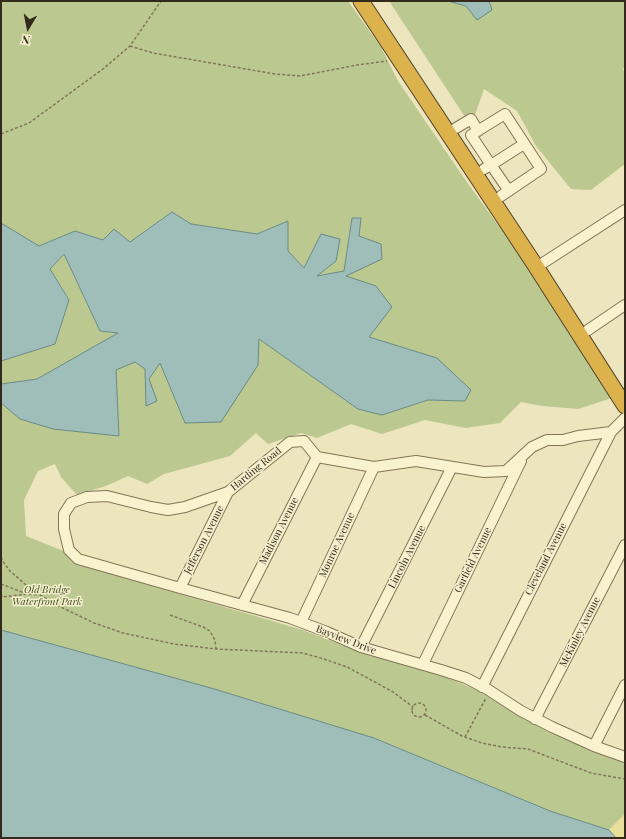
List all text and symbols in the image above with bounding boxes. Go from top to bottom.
north arrow [8,8,48,48]
text: N [21,32,31,48]
street label: Harding Road [228,445,284,493]
street label: Madison Avenue [257,495,301,567]
street label: Jefferson Avenue [182,504,226,576]
street label: Monroe Avenue [317,511,357,579]
street label: Cleveland Avenue [523,521,569,597]
street label: Lincoln Avenue [386,523,428,591]
street label: Garfield Avenue [452,525,494,595]
park label: Old Bridge Waterfront Park [12,584,82,608]
street label: McKinley Avenue [557,595,603,669]
street label: Bayview Drive [314,623,378,657]

